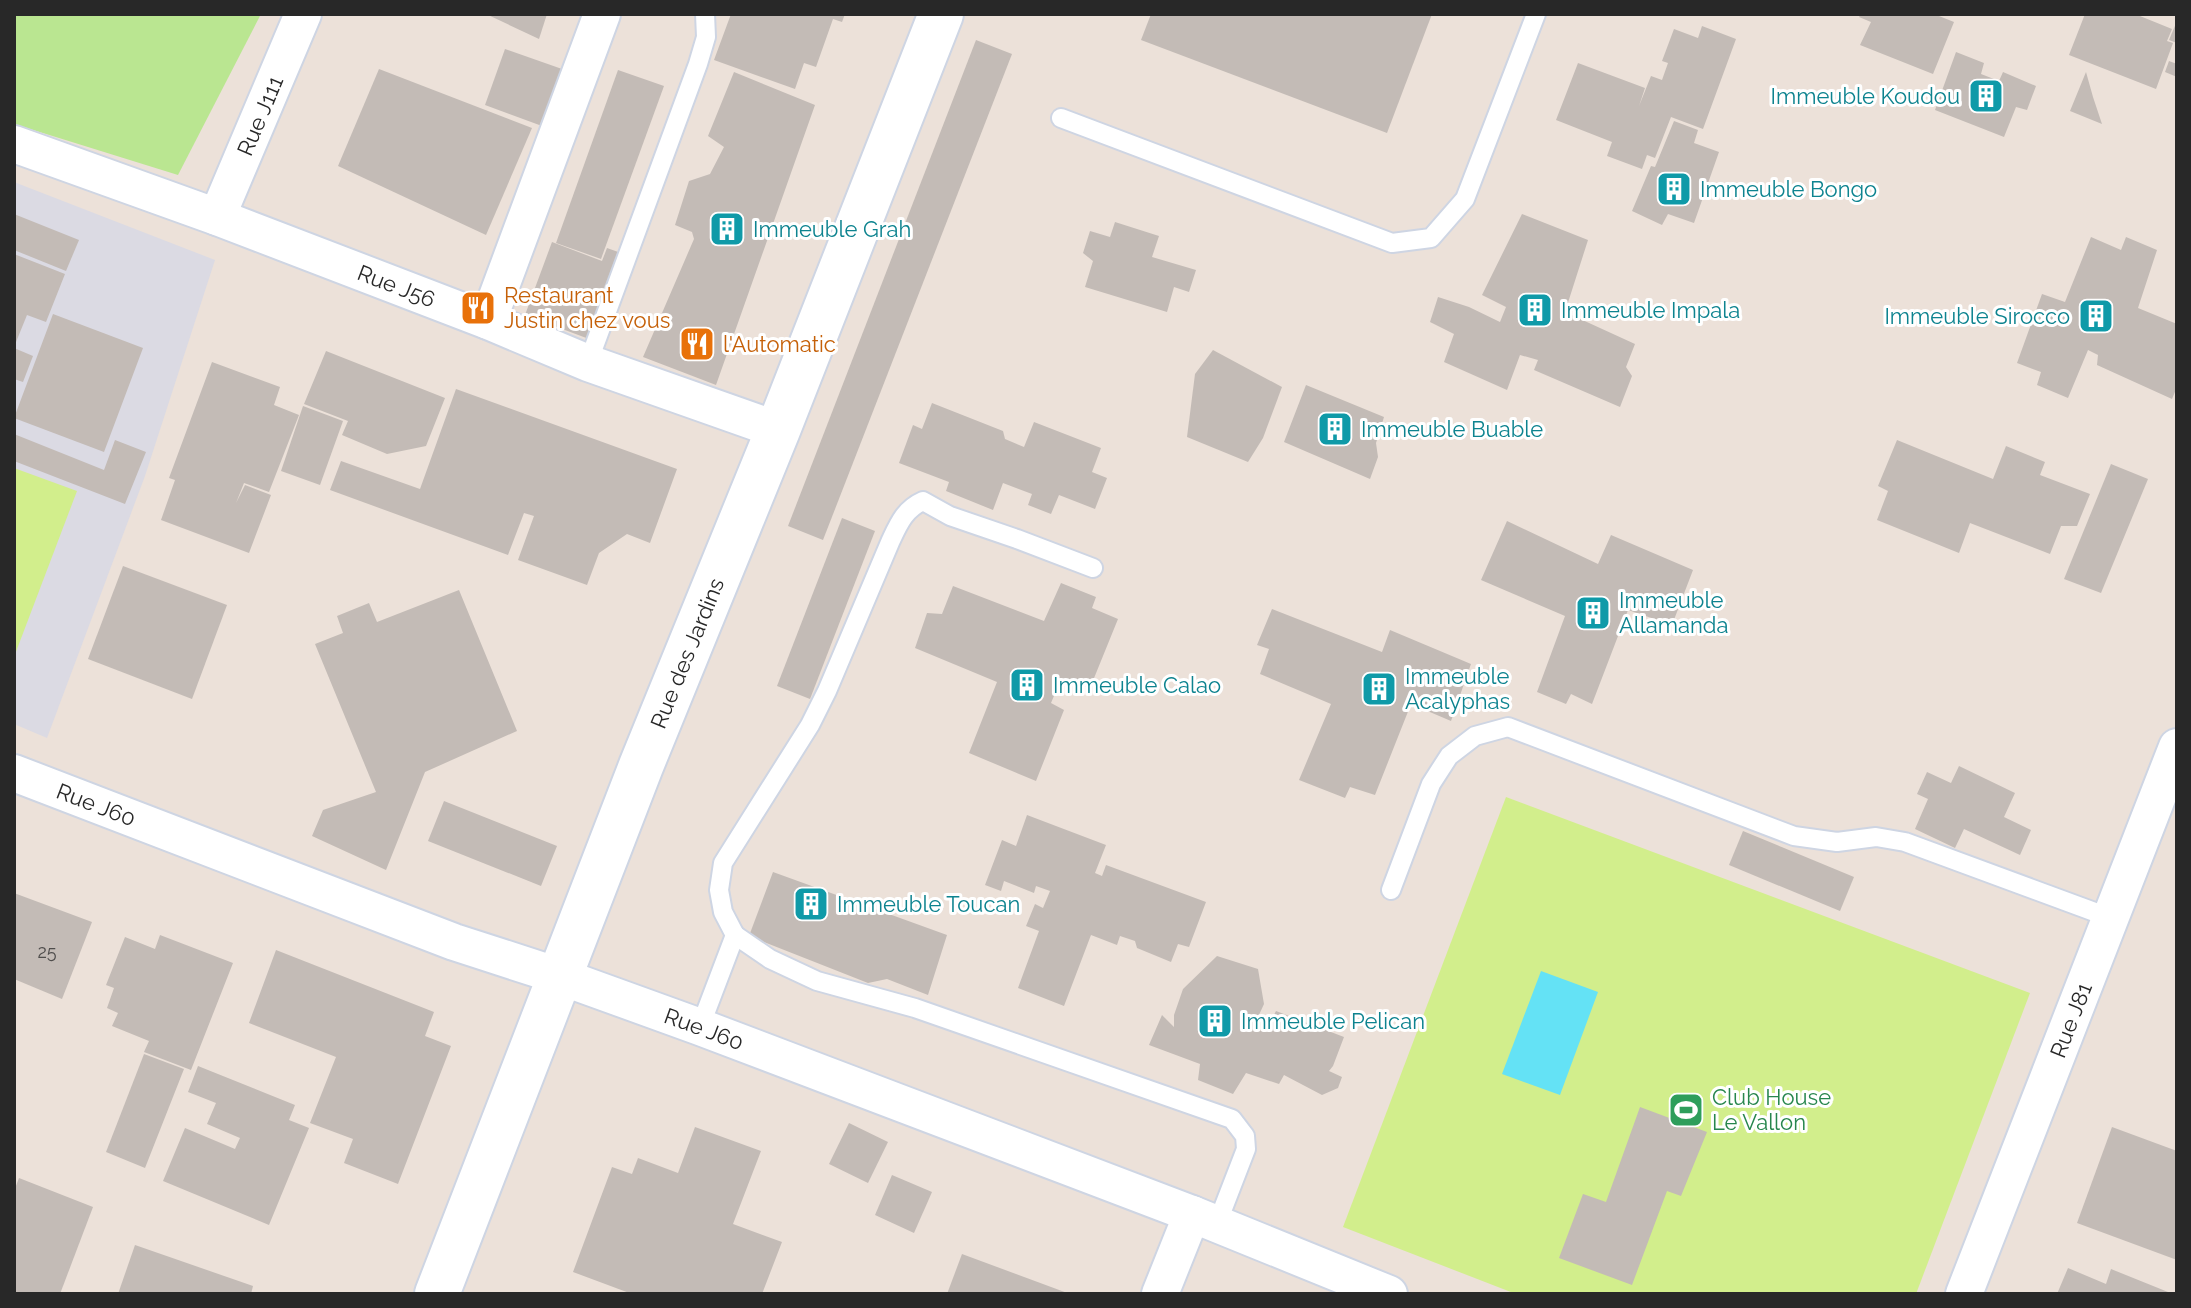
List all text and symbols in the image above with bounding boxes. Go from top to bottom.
street label: Rue J111 [232,72,288,160]
building icon: Immeuble Koudou [1967,77,2005,115]
place label: Immeuble Koudou [1771,83,1960,109]
building icon: Immeuble Bongo [1655,170,1693,208]
place label: Immeuble Bongo [1700,176,1877,202]
building icon: Immeuble Grah [708,210,746,248]
place label: Immeuble Grah [753,216,911,242]
street label: Rue J56 [354,259,439,313]
place label: Restaurant Justin chez vous [504,282,670,333]
restaurant icon: Restaurant Justin chez vous [459,289,497,327]
building icon: Immeuble Impala [1516,291,1554,329]
place label: Immeuble Impala [1561,297,1740,323]
building icon: Immeuble Sirocco [2077,297,2115,335]
place label: Immeuble Sirocco [1884,303,2070,329]
restaurant icon: l'Automatic [678,325,716,363]
place label: l'Automatic [723,331,836,357]
building icon: Immeuble Buable [1316,410,1354,448]
place label: Immeuble Buable [1361,416,1543,442]
street label: Rue des Jardins [645,574,729,732]
place label: Immeuble Allamanda [1619,587,1729,638]
building icon: Immeuble Allamanda [1574,594,1612,632]
place label: Immeuble Acalyphas [1405,663,1510,714]
building icon: Immeuble Calao [1008,666,1046,704]
building icon: Immeuble Acalyphas [1360,670,1398,708]
place label: Immeuble Calao [1053,672,1221,698]
street label: Rue J60 [53,778,139,831]
building icon: Immeuble Toucan [792,885,830,923]
place label: Immeuble Toucan [837,891,1020,917]
house number: 25 [37,941,57,962]
street label: Rue J81 [2044,979,2097,1061]
street label: Rue J60 [661,1002,747,1055]
building icon: Immeuble Pelican [1196,1002,1234,1040]
place label: Immeuble Pelican [1241,1008,1425,1034]
place label: Club House Le Vallon [1712,1084,1831,1135]
sports icon: Club House Le Vallon [1667,1091,1705,1129]

